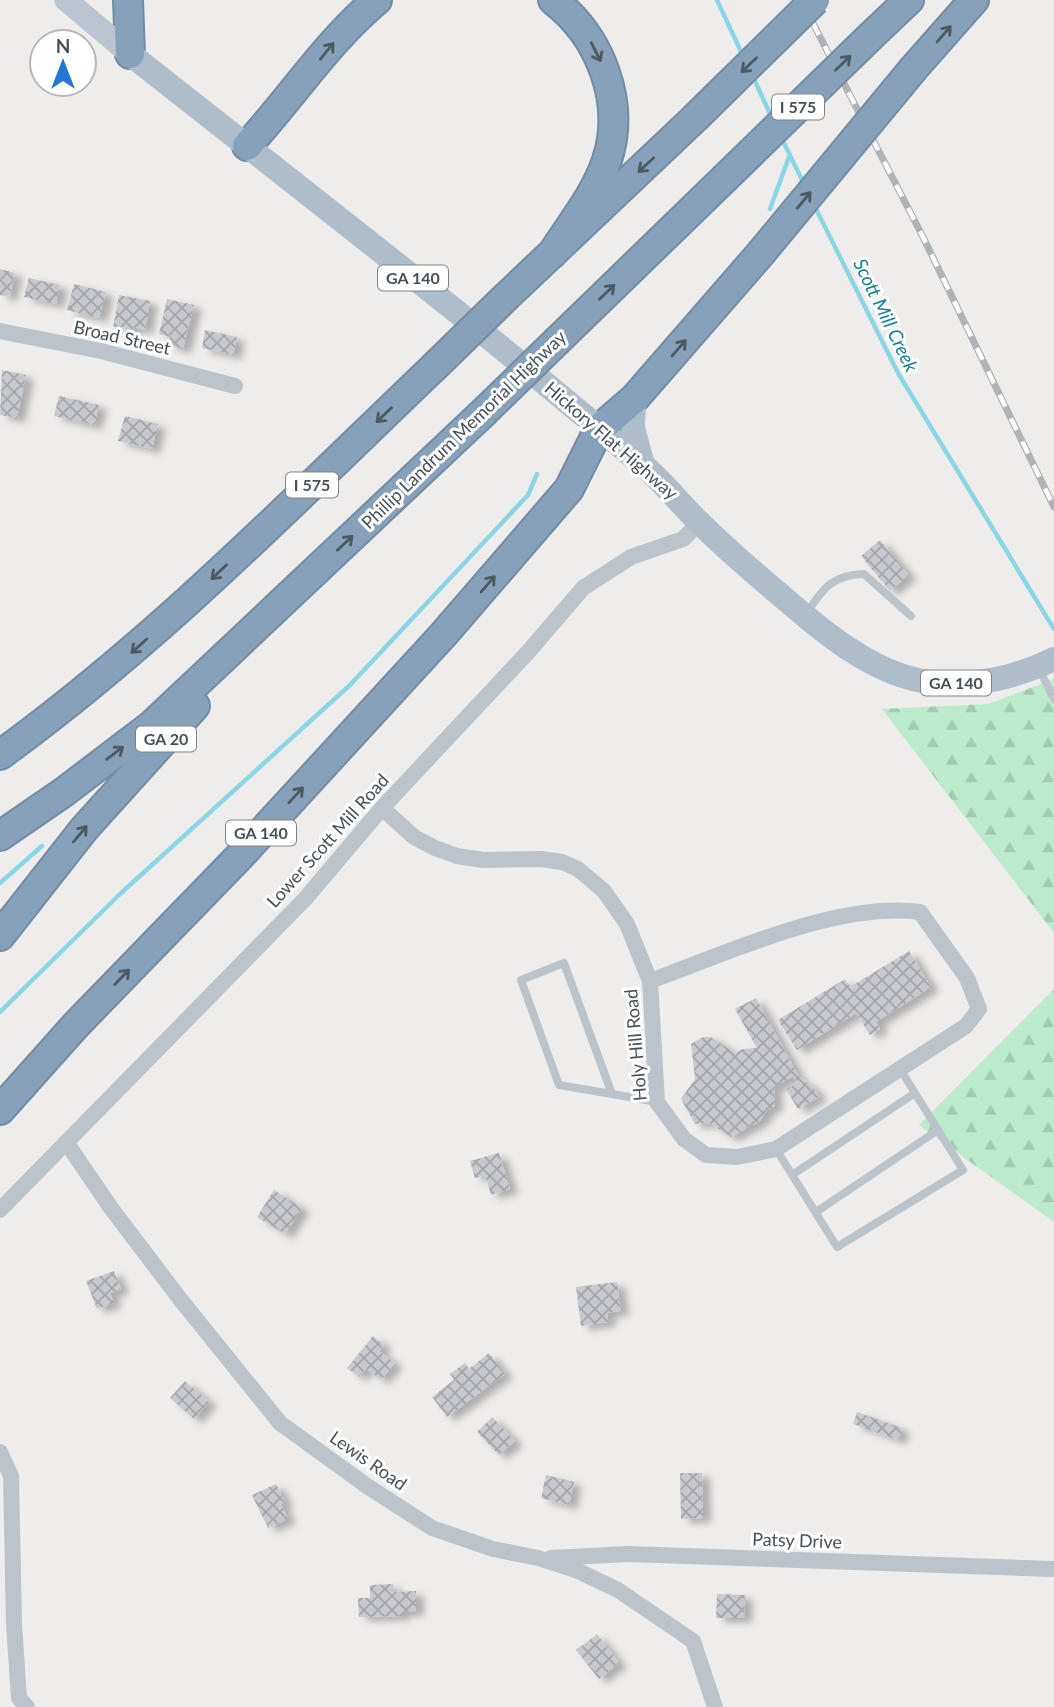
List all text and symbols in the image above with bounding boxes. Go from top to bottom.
one-way arrow [936,25,952,43]
north arrow [28,28,98,98]
text: N [56,34,70,57]
one-way arrow [589,41,603,62]
one-way arrow [320,43,335,61]
one-way arrow [834,55,851,72]
one-way arrow [741,56,758,73]
road number: I 575 [772,94,824,120]
one-way arrow [638,156,655,173]
one-way arrow [797,192,812,210]
water label: Scott Mill Creek [849,254,924,376]
road number: GA 140 [378,266,448,290]
one-way arrow [598,284,615,301]
street label: Broad Street [72,315,173,359]
street label: Phillip Landrum Memorial Highway [356,325,571,533]
one-way arrow [671,339,687,357]
street label: Hickory Flat Highway [541,377,683,504]
one-way arrow [376,407,393,424]
road number: I 575 [286,472,338,498]
one-way arrow [336,535,353,552]
one-way arrow [211,564,228,581]
one-way arrow [480,575,496,593]
one-way arrow [130,638,148,654]
road number: GA 140 [921,670,991,696]
road number: GA 20 [136,726,196,752]
one-way arrow [105,746,124,761]
street label: Lower Scott Mill Road [262,769,393,912]
one-way arrow [288,786,304,804]
road number: GA 140 [226,820,296,846]
one-way arrow [72,826,88,844]
one-way arrow [114,969,131,986]
street label: Holy Hill Road [619,988,651,1102]
street label: Lewis Road [326,1426,411,1495]
street label: Patsy Drive [752,1527,842,1553]

